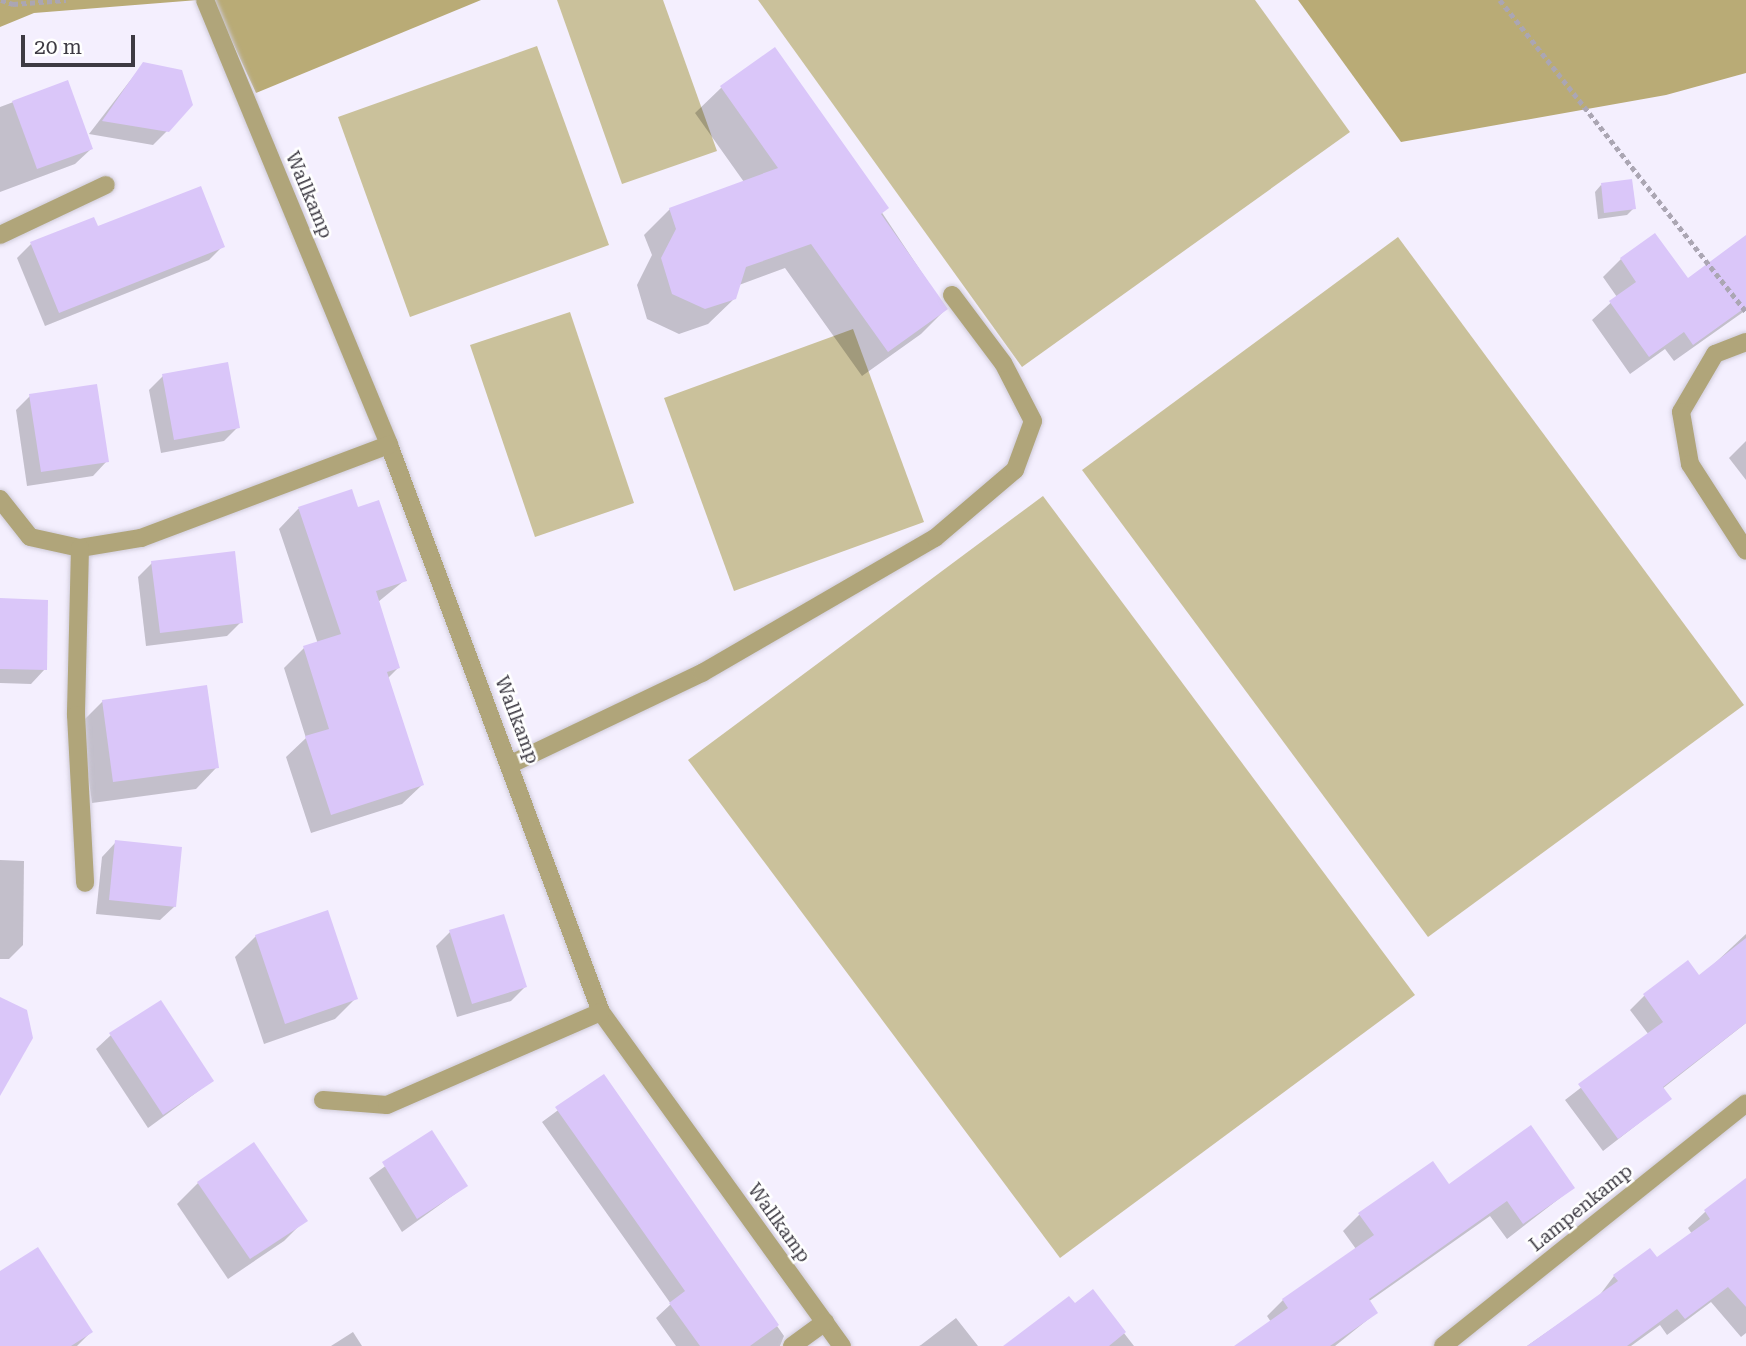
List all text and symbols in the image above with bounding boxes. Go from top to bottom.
scale bar [24,21,138,65]
text: 20 m [34,35,82,59]
street label: Wallkamp [281,148,337,242]
street label: Wallkamp [490,673,544,767]
street label: Lampenkamp [1525,1160,1637,1256]
street label: Wallkamp [743,1179,815,1267]

